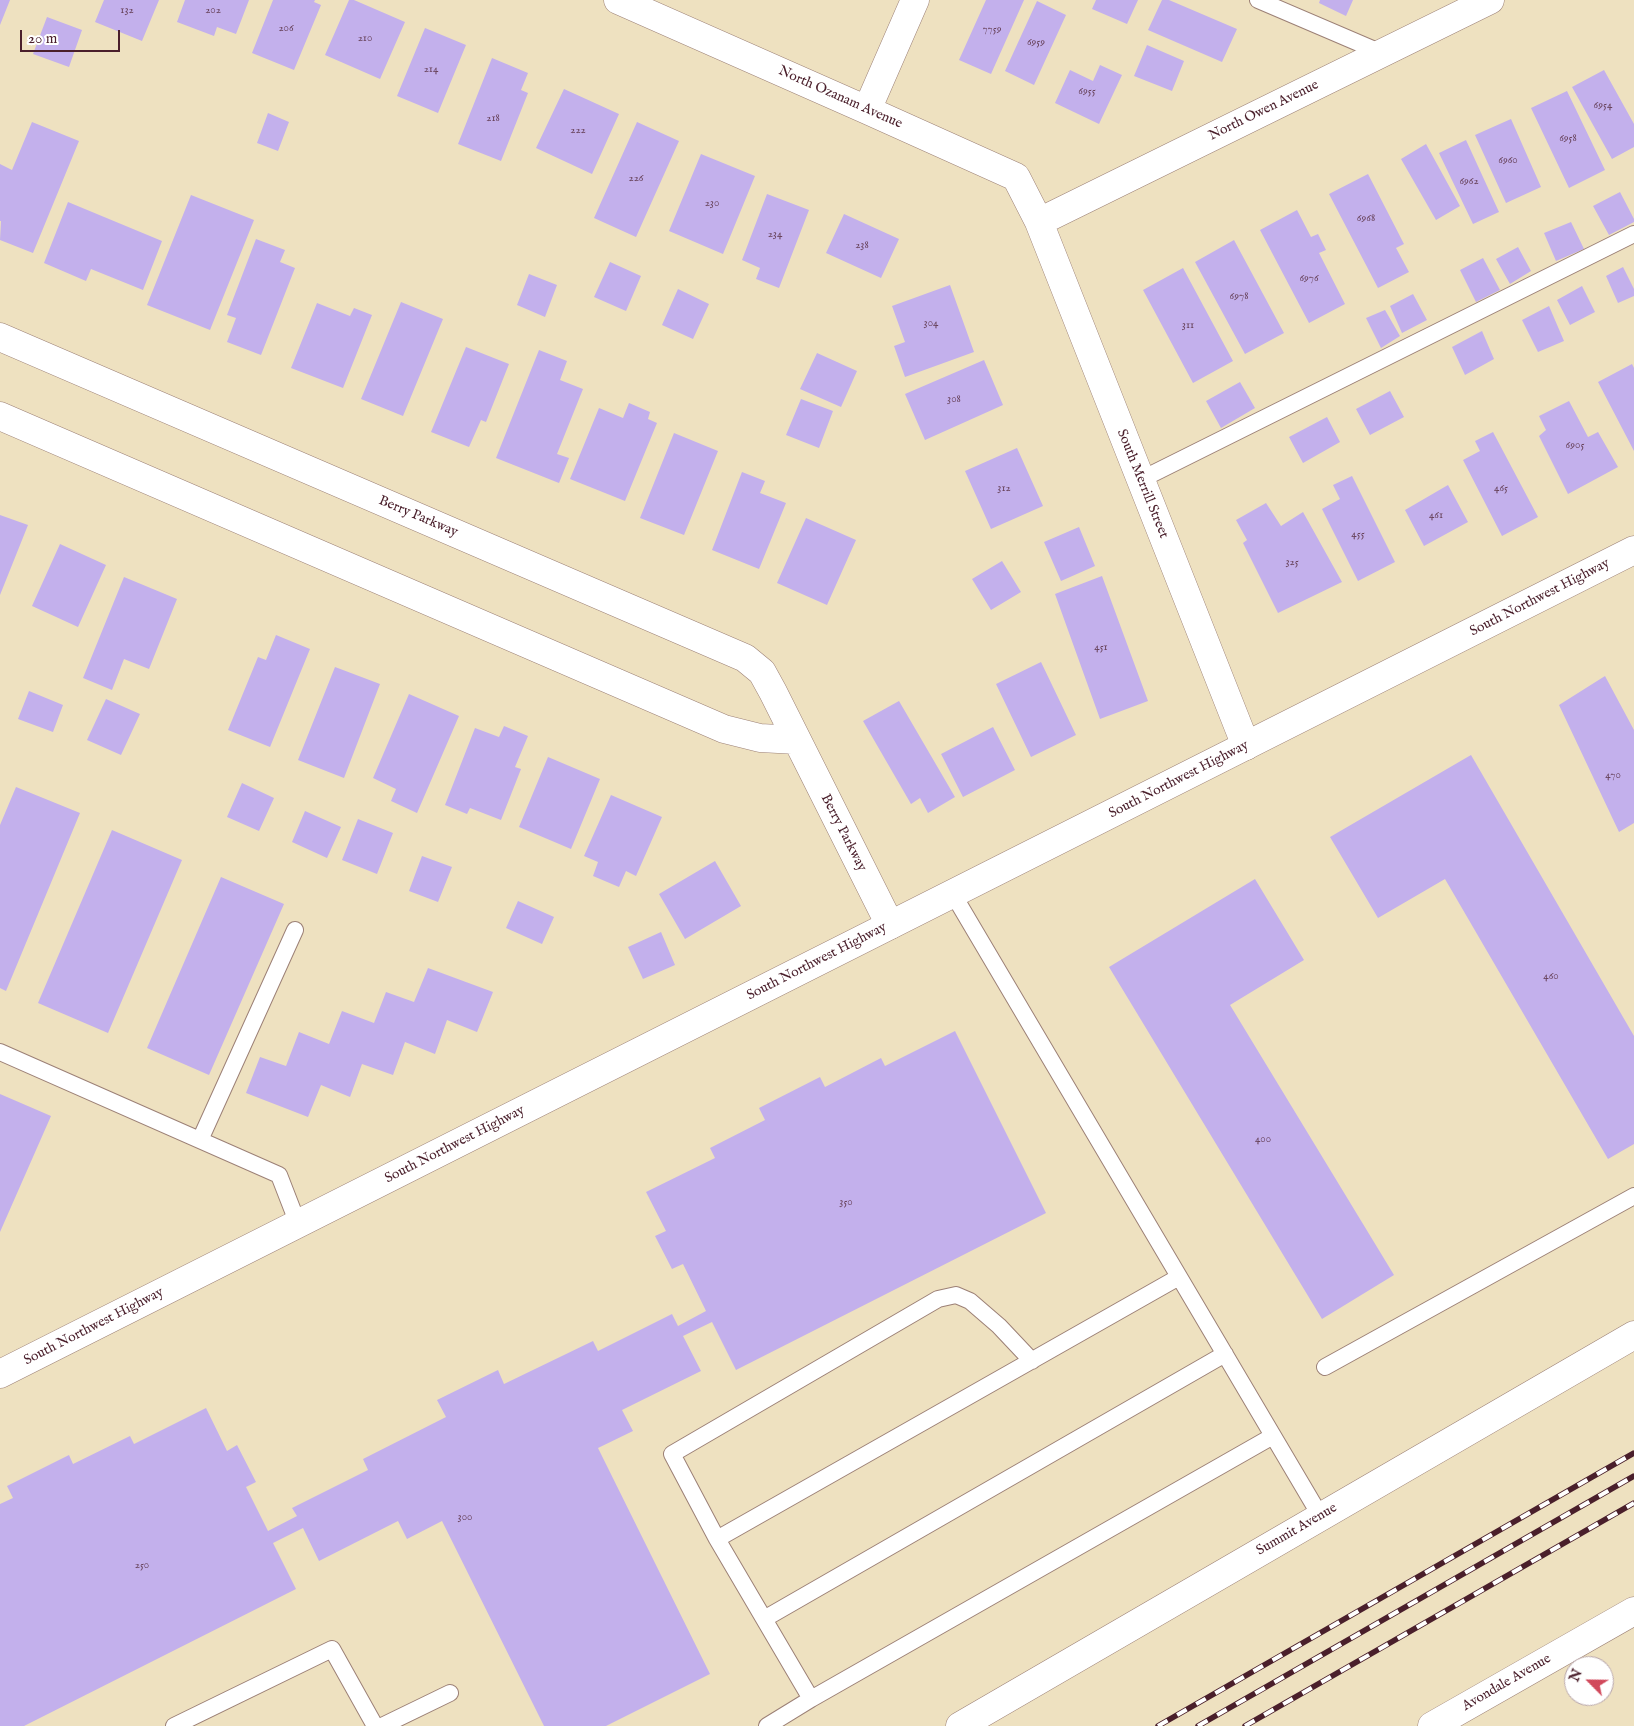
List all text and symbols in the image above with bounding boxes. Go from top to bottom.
house number: 132 [120,4,134,18]
house number: 202 [205,4,221,18]
scale bar [22,20,122,52]
house number: 206 [278,22,294,36]
house number: 7759 [982,23,1002,37]
text: 20 m [28,29,57,48]
house number: 210 [358,32,372,46]
house number: 6959 [1027,36,1045,50]
house number: 214 [424,63,438,77]
street label: North Ozanam Avenue [775,63,905,133]
street label: North Owen Avenue [1206,77,1322,145]
house number: 6955 [1078,85,1096,99]
house number: 6954 [1594,99,1612,113]
house number: 218 [486,112,500,126]
house number: 222 [570,124,586,138]
house number: 6958 [1559,132,1577,146]
house number: 6960 [1498,154,1518,168]
house number: 226 [629,172,643,186]
house number: 6962 [1459,175,1479,189]
house number: 230 [705,197,719,211]
house number: 6968 [1357,212,1375,226]
house number: 234 [768,228,782,242]
house number: 238 [855,239,869,253]
house number: 6976 [1299,272,1319,286]
house number: 6978 [1230,290,1248,304]
house number: 304 [924,317,938,331]
house number: 311 [1182,319,1194,333]
house number: 308 [947,393,961,407]
street label: South Merrill Street [1112,427,1172,541]
house number: 6905 [1566,439,1584,453]
house number: 312 [997,482,1011,496]
house number: 465 [1494,482,1508,496]
street label: Berry Parkway [376,493,460,541]
house number: 461 [1429,509,1443,523]
house number: 455 [1351,528,1365,542]
street label: South Northwest Highway [1467,555,1613,641]
house number: 325 [1285,556,1299,570]
house number: 451 [1094,641,1108,655]
street label: South Northwest Highway [1106,737,1252,823]
house number: 470 [1605,769,1621,783]
street label: Berry Parkway [816,792,870,874]
street label: South Northwest Highway [744,919,890,1005]
house number: 460 [1543,970,1559,984]
street label: South Northwest Highway [382,1102,528,1188]
house number: 400 [1255,1133,1271,1147]
house number: 350 [839,1196,853,1210]
street label: South Northwest Highway [21,1284,167,1370]
street label: Summit Avenue [1254,1500,1340,1560]
house number: 300 [458,1511,472,1525]
house number: 250 [135,1559,149,1573]
street label: Avondale Avenue [1460,1651,1554,1715]
north arrow [1564,1656,1614,1706]
text: N [1565,1666,1587,1685]

